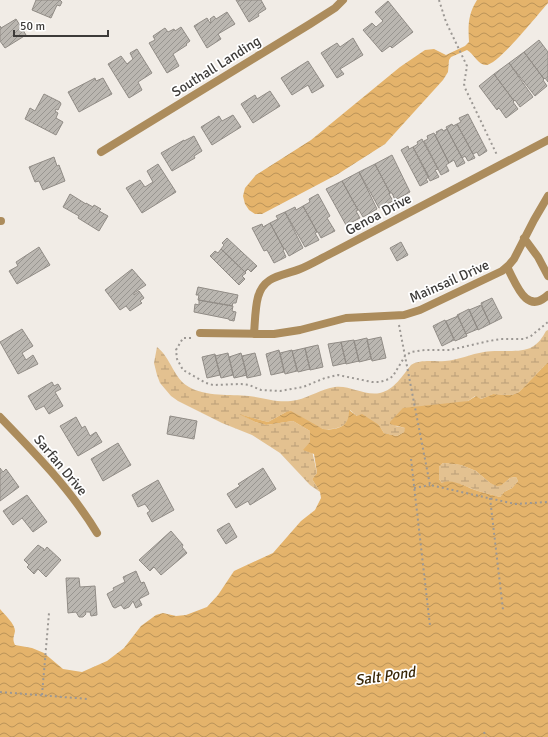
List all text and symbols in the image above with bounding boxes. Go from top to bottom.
scale bar [14,12,108,38]
text: 50 m [20,19,45,34]
street label: Southall Landing [169,32,264,101]
street label: Genoa Drive [342,190,414,239]
street label: Mainsail Drive [407,256,492,307]
street label: Sarfan Drive [30,431,91,499]
water label: Salt Pond [354,663,418,689]

